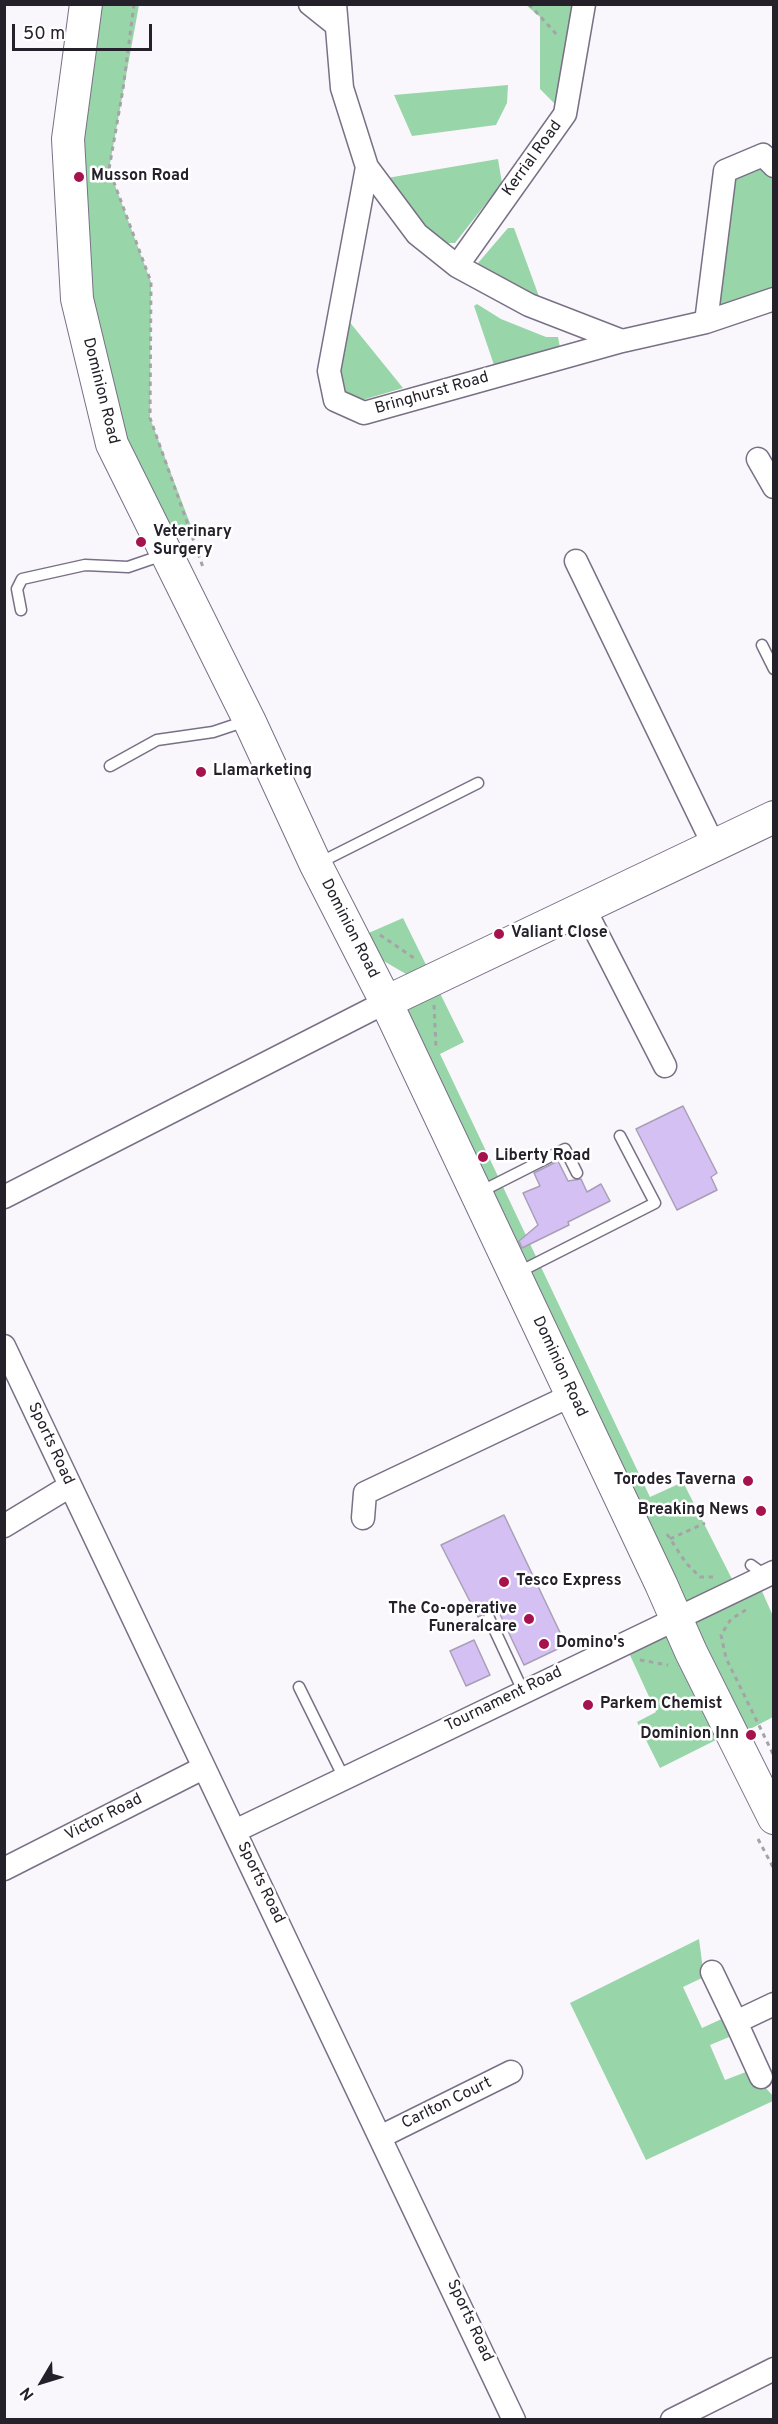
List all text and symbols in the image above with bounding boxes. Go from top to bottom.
scale bar [15,12,154,50]
text: 50 m [23,23,65,46]
street label: Kerrial Road [499,117,567,201]
place label: Musson Road [91,167,189,187]
marker: Musson Road [72,170,86,184]
street label: Dominion Road [78,336,122,446]
street label: Bringhurst Road [373,369,491,419]
place label: Veterinary Surgery [153,523,232,561]
marker: Veterinary Surgery [134,535,148,549]
place label: Llamarketing [213,762,312,782]
marker: Llamarketing [194,765,208,779]
street label: Dominion Road [316,876,382,982]
place label: Valiant Close [511,924,608,944]
marker: Valiant Close [492,927,506,941]
place label: Liberty Road [495,1147,591,1167]
marker: Liberty Road [476,1150,490,1164]
street label: Dominion Road [527,1314,591,1420]
street label: Sports Road [23,1400,77,1488]
place label: Torodes Taverna [614,1471,736,1491]
marker: Torodes Taverna [741,1474,755,1488]
place label: Breaking News [638,1501,749,1521]
marker: Breaking News [754,1504,768,1518]
place label: Tesco Express [516,1572,622,1592]
marker: Tesco Express [497,1575,511,1589]
place label: The Co-operative Funeralcare [388,1600,517,1638]
marker: The Co-operative Funeralcare [522,1612,536,1626]
place label: Domino's [556,1634,625,1654]
marker: Domino's [537,1637,551,1651]
street label: Tournament Road [442,1663,566,1737]
place label: Parkem Chemist [600,1695,722,1715]
marker: Parkem Chemist [581,1698,595,1712]
place label: Dominion Inn [640,1725,739,1745]
marker: Dominion Inn [744,1728,758,1742]
street label: Victor Road [62,1790,146,1846]
street label: Sports Road [232,1839,288,1927]
street label: Carlton Court [399,2074,495,2134]
street label: Sports Road [442,2277,496,2365]
north arrow [12,2352,72,2412]
text: N [16,2382,39,2404]

